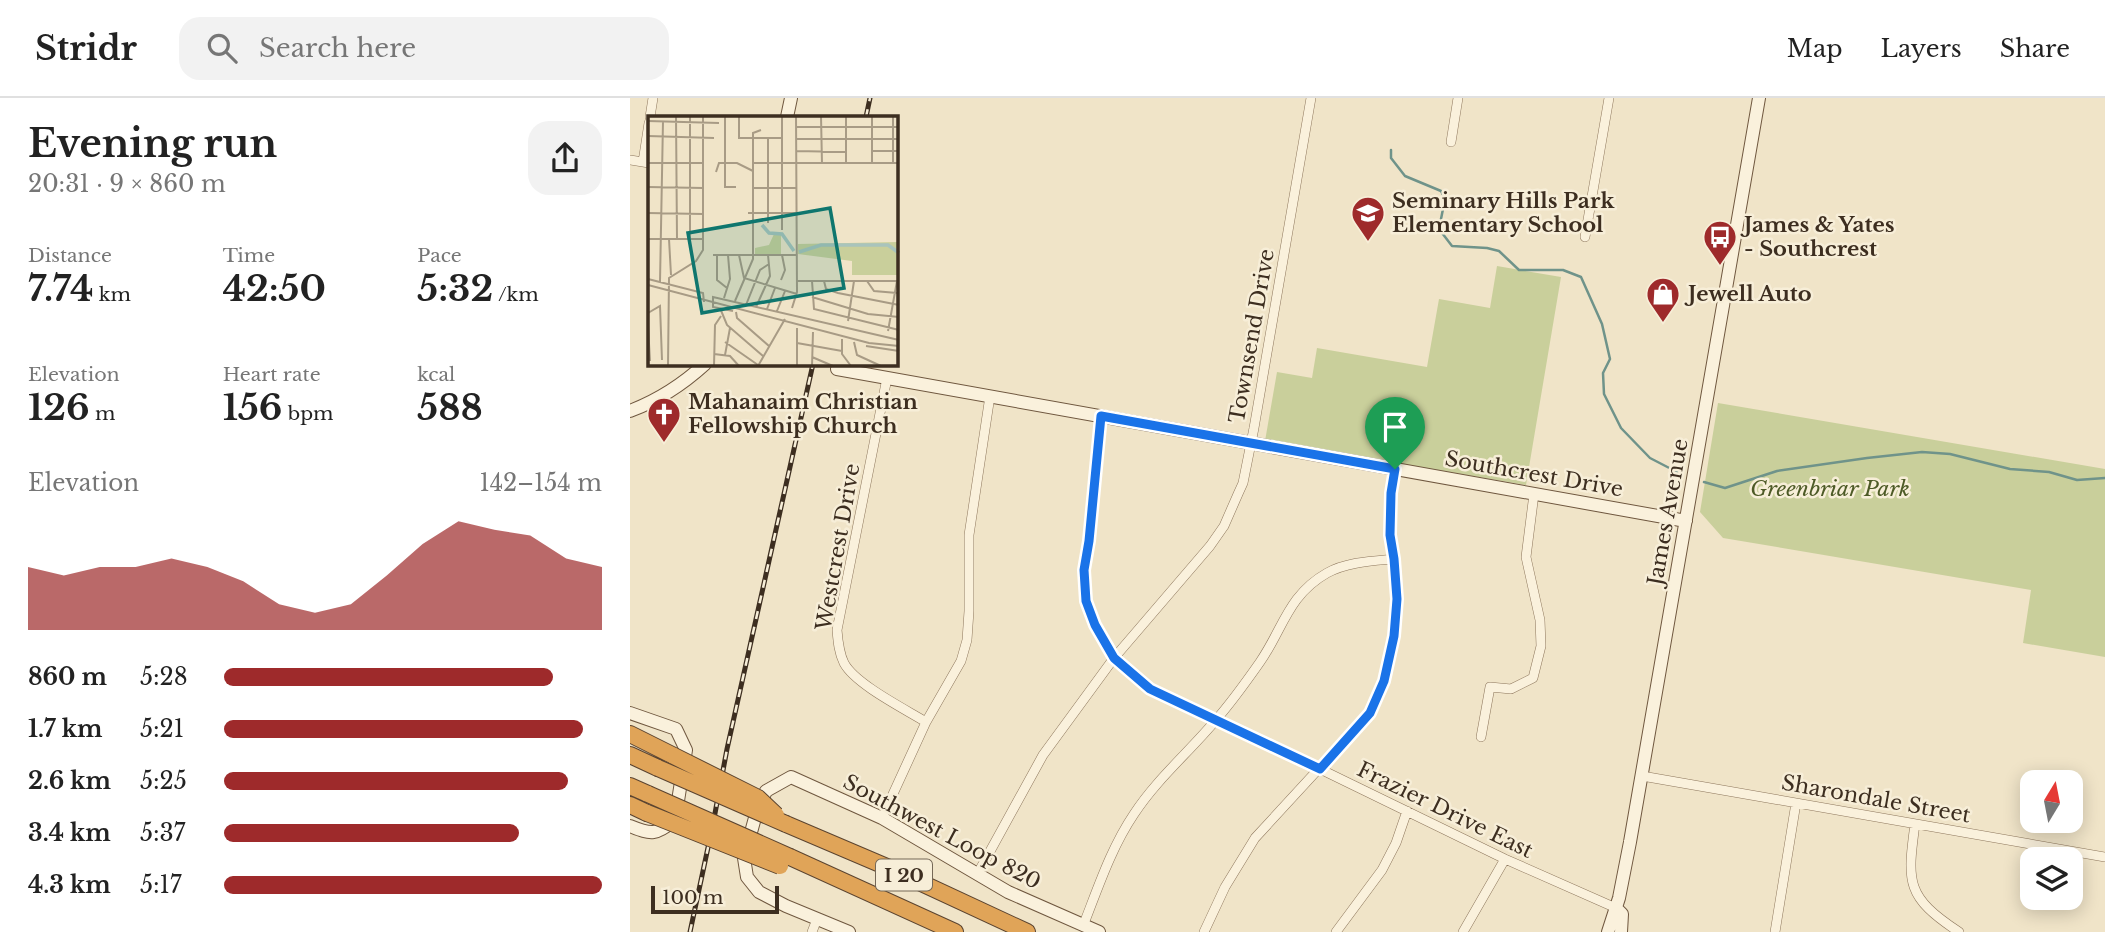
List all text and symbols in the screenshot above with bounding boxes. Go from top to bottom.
search box [179,17,669,80]
text: Stridr [35,28,137,69]
icon: search [203,29,241,67]
text: Search here [259,32,416,64]
text: Map [1787,34,1843,63]
text: Layers [1881,34,1962,63]
text: Share [2000,34,2070,63]
inset map [648,116,898,366]
text: Evening run [28,120,277,167]
button: share [528,121,602,195]
text: 20:31 · 9 × 860 m [28,170,226,198]
place label: Seminary Hills Park Elementary School [1392,188,1615,238]
school or university icon: Seminary Hills Park Elementary School [1349,194,1387,243]
place label: James & Yates - Southcrest [1740,212,1895,262]
bus stop icon: James & Yates - Southcrest [1701,218,1739,267]
text: Distance [28,244,112,267]
text: Time [223,244,275,267]
text: Pace [417,244,462,267]
street label: Townsend Drive [1224,247,1280,425]
text: 7.74 [28,267,93,310]
text: 42:50 [223,267,326,310]
text: 5:32 [417,267,493,310]
shop icon: Jewell Auto [1644,275,1682,324]
place label: Jewell Auto [1684,281,1812,307]
text: km [93,283,131,306]
text: /km [493,283,539,306]
text: Elevation [28,363,120,386]
text: Heart rate [223,363,321,386]
text: kcal [417,363,455,386]
text: 126 [28,386,90,429]
text: 156 [223,386,282,429]
text: 588 [417,386,483,429]
place label: Mahanaim Christian Fellowship Church [688,389,918,439]
church icon: Mahanaim Christian Fellowship Church [645,395,683,444]
pin [1365,397,1425,469]
text: m [90,402,115,425]
text: bpm [282,402,334,425]
icon: arrive [1376,408,1414,446]
street label: James Avenue [1642,437,1694,590]
street label: Southcrest Drive [1443,446,1625,502]
street label: Westcrest Drive [810,461,865,634]
text: Elevation [28,469,139,497]
text: 142–154 m [479,469,602,497]
park label: Greenbriar Park [1750,476,1910,502]
text: 860 m [28,663,107,691]
text: 5:28 [140,663,188,691]
text: 1.7 km [28,715,102,743]
text: 5:21 [140,715,184,743]
street label: Frazier Drive East [1353,756,1537,864]
text: 2.6 km [28,767,111,795]
text: 5:25 [140,767,187,795]
street label: Southwest Loop 820 [839,769,1045,895]
street label: Sharondale Street [1779,770,1973,828]
north arrow [2020,770,2082,833]
map controls [2020,770,2083,910]
text: 3.4 km [28,819,111,847]
text: 5:37 [140,819,185,847]
button: layers [2020,847,2083,910]
road number: I 20 [876,860,932,890]
text: 4.3 km [28,871,111,899]
text: 5:17 [140,871,181,899]
scale bar [651,883,779,915]
text: 100 m [662,886,723,909]

